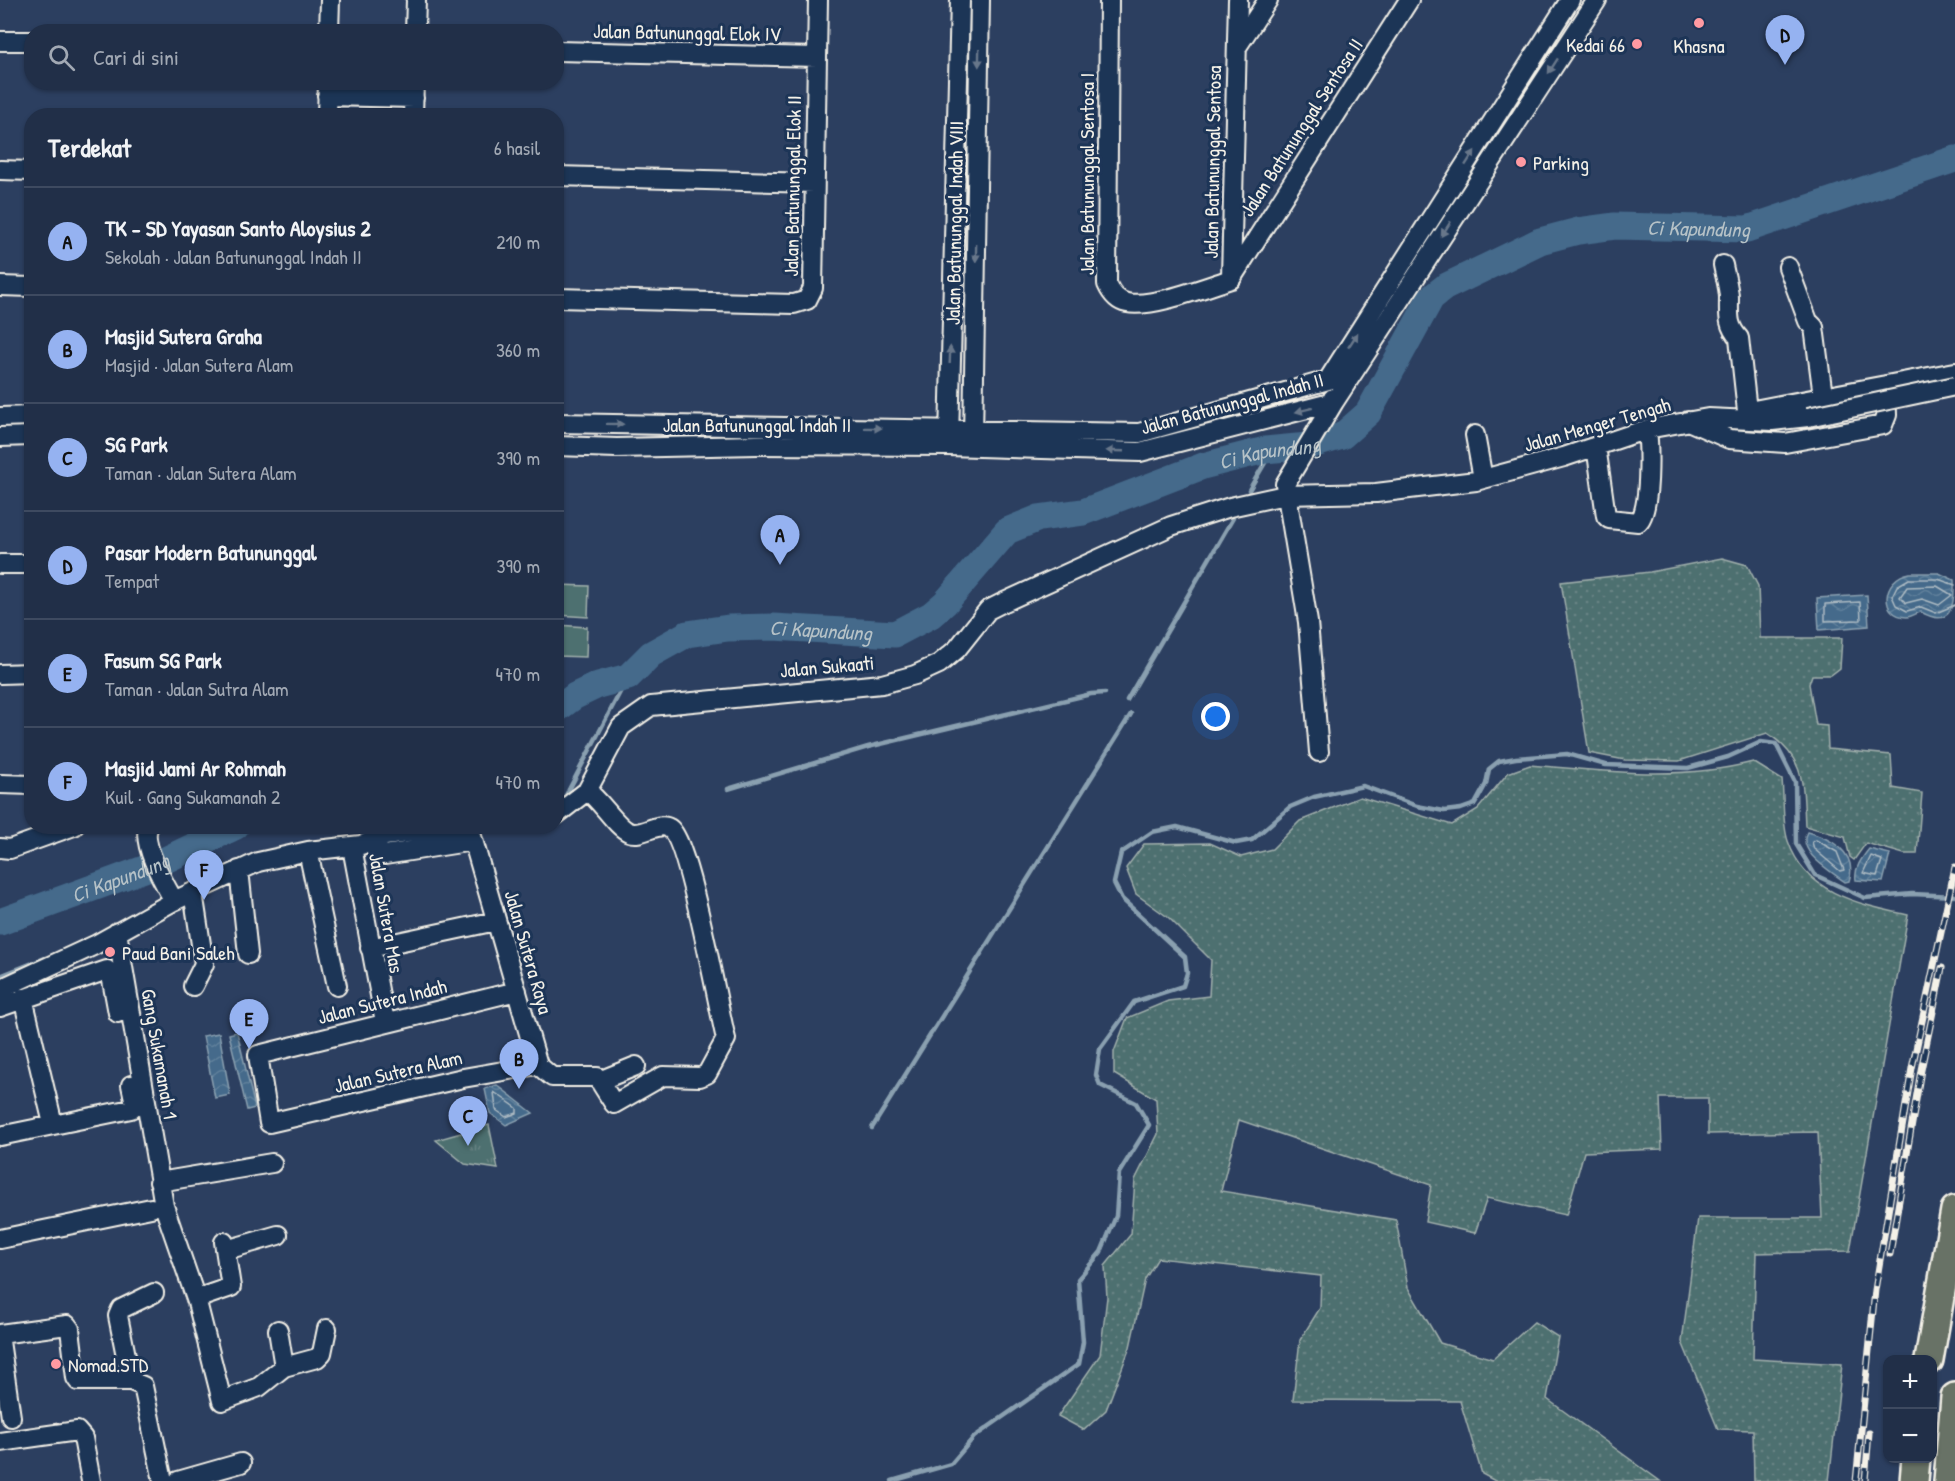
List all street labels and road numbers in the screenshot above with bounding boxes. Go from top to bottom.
street label: Jalan Batununggal Elok IV [593,17,782,47]
street label: Jalan Batununggal Sentosa II [1233,33,1369,221]
street label: Jalan Batununggal Sentosa [1197,65,1227,259]
street label: Jalan Batununggal Sentosa I [1073,73,1100,275]
street label: Jalan Batununggal Elok II [777,95,807,277]
street label: Jalan Batununggal Indah VIII [939,121,969,325]
street label: Jalan Batununggal Indah II [1138,366,1326,440]
street label: Jalan Menger Tengah [1520,390,1674,458]
street label: Jalan Batununggal Indah II [663,411,851,438]
street label: Jalan Sukaati [779,648,875,684]
street label: Jalan Sutera Mas [363,851,411,976]
street label: Jalan Sutera Raya [498,887,560,1017]
street label: Jalan Sutera Indah [315,972,449,1030]
street label: Gang Sukamanah 1 [135,987,185,1121]
street label: Jalan Sutera Alam [331,1043,465,1099]

